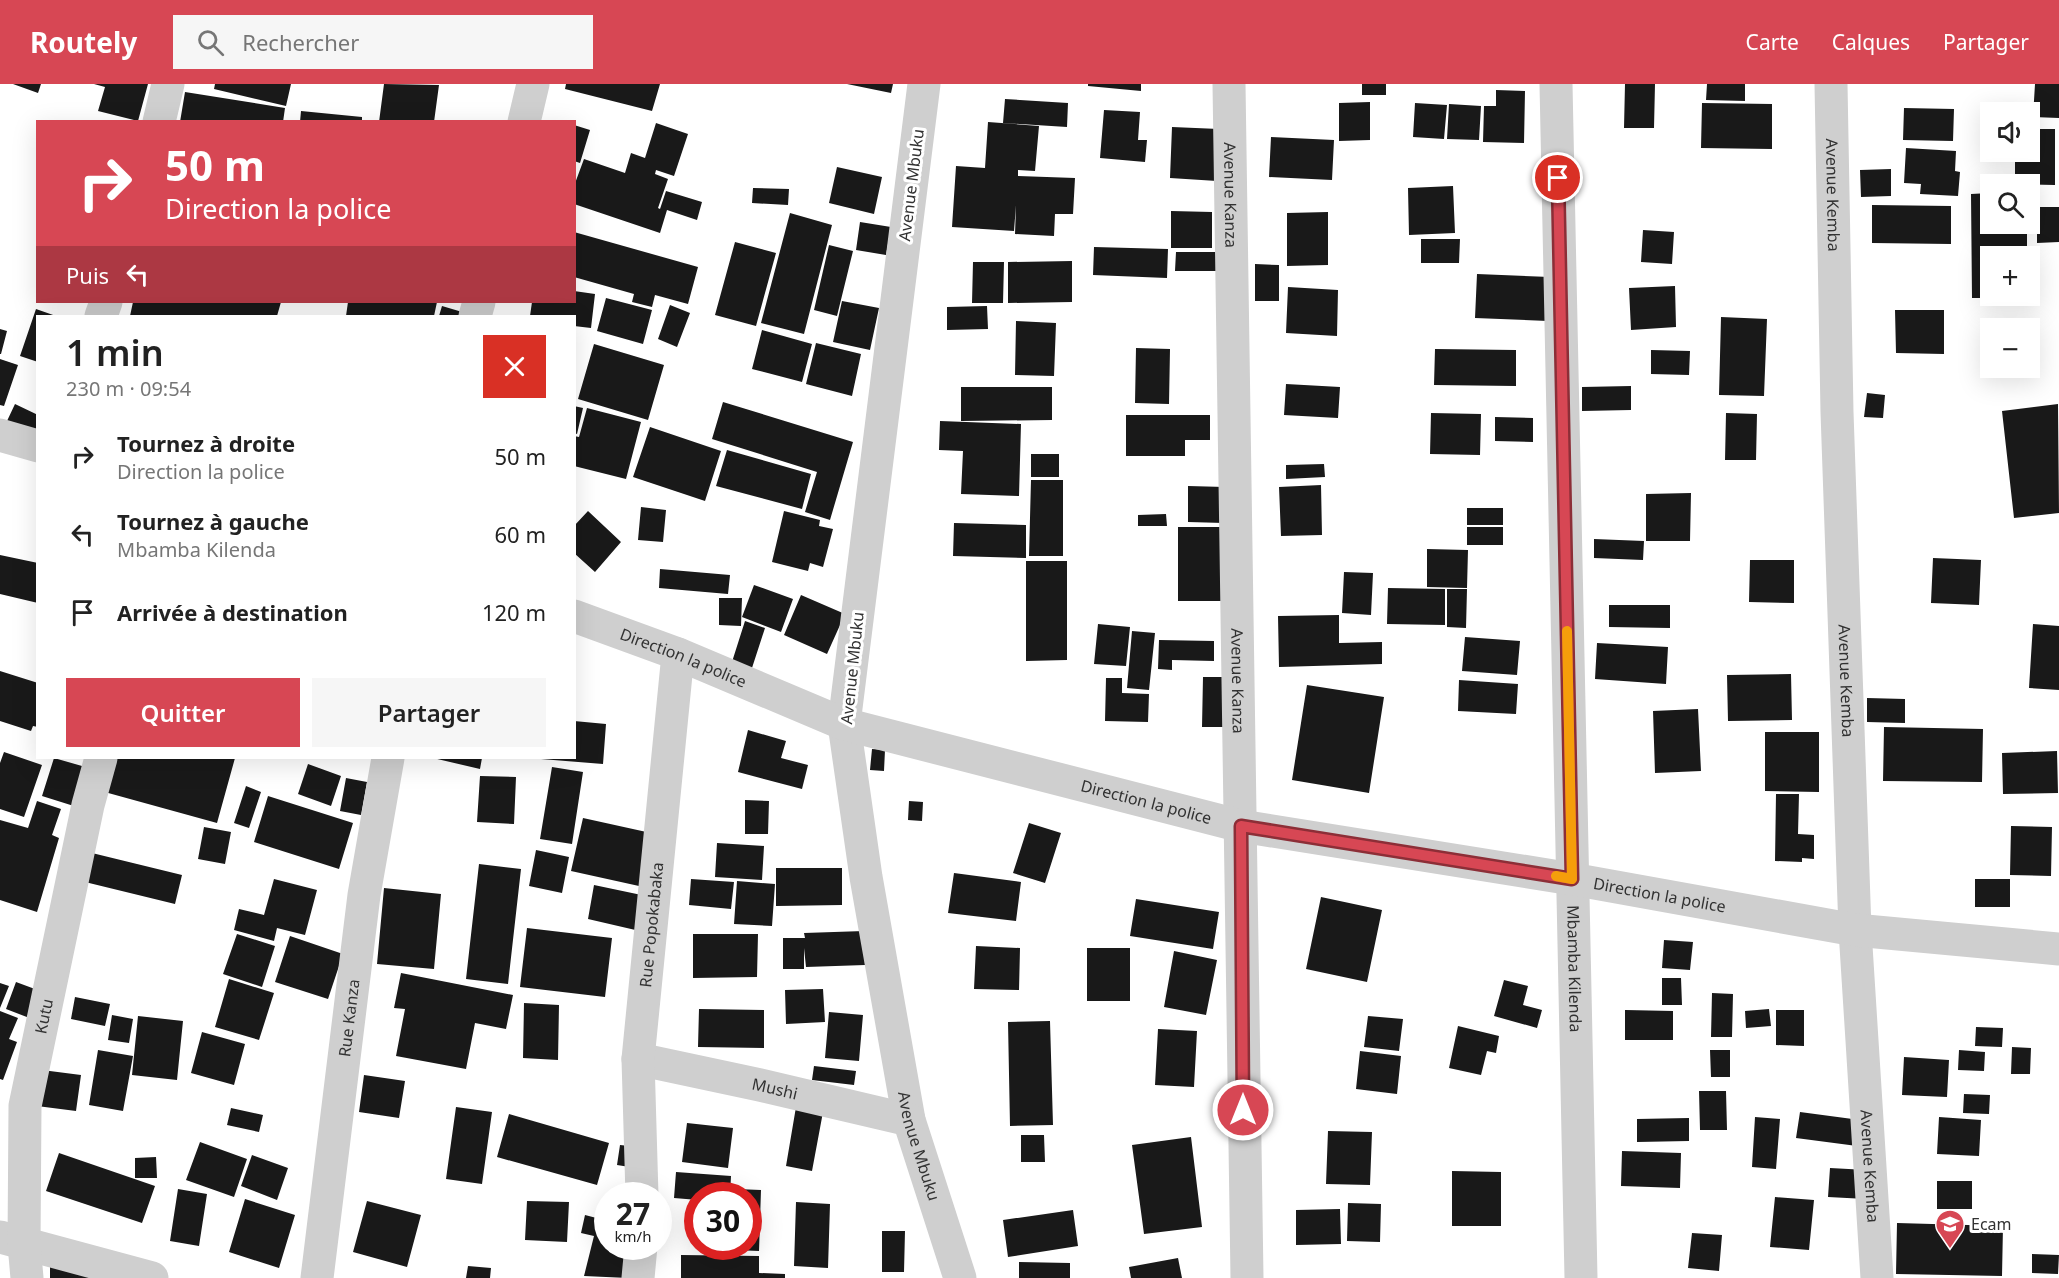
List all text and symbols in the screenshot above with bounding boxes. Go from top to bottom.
search box [173,15,593,69]
text: Routely [30,23,137,61]
icon: search [194,26,227,59]
text: Rechercher [242,27,359,57]
text: Carte [1746,28,1799,56]
text: Calques [1832,28,1910,56]
text: Partager [1943,28,2029,56]
map controls [1980,102,2040,378]
button: sound [1980,102,2040,162]
street label: Avenue Mbuku [893,128,929,242]
text: 50 m [165,136,265,193]
street label: Avenue Kemba [1821,138,1845,252]
street label: Avenue Kanza [1219,142,1242,248]
icon: right [66,144,144,222]
pin [1532,152,1583,203]
icon: arrive [1541,161,1574,194]
button: search [1980,174,2040,234]
text: Direction la police [165,190,391,227]
button: + [1980,246,2040,306]
icon: left [121,258,154,291]
text: Puis [66,260,109,290]
button: − [1980,318,2040,378]
text: 1 min [66,328,164,377]
button: close [483,335,546,398]
text: 230 m · 09:54 [66,375,191,402]
text: Tournez à droite [117,428,295,458]
icon: right [66,440,99,473]
text: 50 m [495,441,546,471]
text: Direction la police [117,458,285,485]
text: Tournez à gauche [117,506,309,536]
icon: left [66,518,99,551]
text: 60 m [495,519,546,549]
text: Mbamba Kilenda [117,536,276,563]
icon: arrive [66,596,99,629]
text: Arrivée à destination [117,597,348,627]
text: 120 m [482,597,546,627]
street label: Avenue Mbuku [835,611,869,725]
street label: Direction la police [617,623,750,693]
street label: Avenue Kemba [1833,624,1859,738]
street label: Avenue Kanza [1226,628,1250,734]
button: Quitter [66,678,300,747]
button: Partager [312,678,546,747]
street label: Direction la police [1079,774,1214,829]
street label: Rue Popokabaka [634,861,668,988]
street label: Direction la police [1592,872,1728,918]
street label: Mbamba Kilenda [1562,905,1587,1033]
street label: Rue Kanza [333,978,365,1058]
street label: Kutu [29,996,58,1036]
street label: Mushi [750,1073,800,1104]
position arrow [1211,1078,1275,1142]
street label: Avenue Mbuku [893,1090,945,1204]
street label: Avenue Kemba [1855,1109,1884,1223]
speed limit sign: 30 [684,1182,762,1260]
text: 27 [616,1193,650,1234]
school or university icon: Ecam [1934,1208,1966,1250]
place label: Ecam [1971,1213,2012,1235]
text: km/h [615,1226,651,1246]

